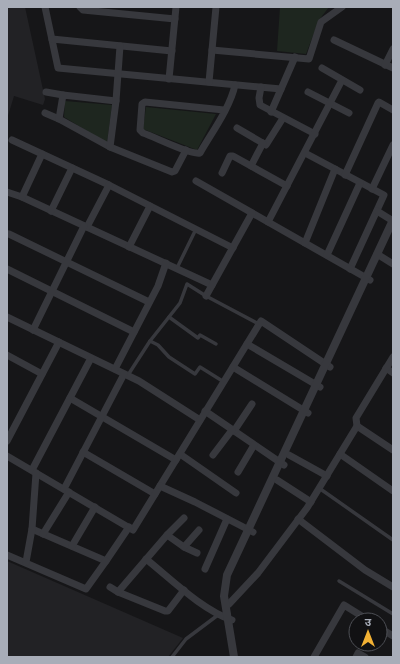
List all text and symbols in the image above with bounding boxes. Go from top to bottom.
north arrow [348,612,388,652]
text: उ [365,616,372,629]

